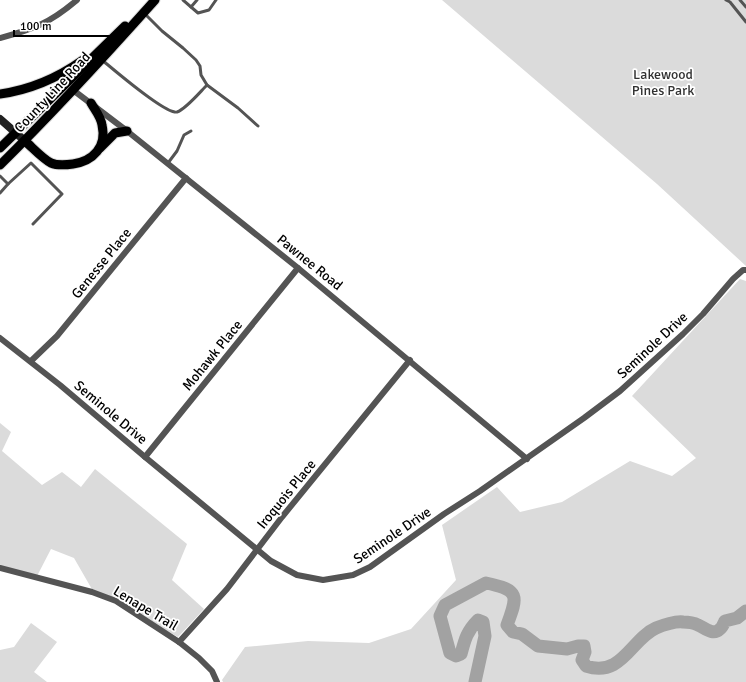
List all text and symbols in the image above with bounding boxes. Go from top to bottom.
scale bar [14,12,120,38]
text: 100 m [20,19,52,34]
street label: County Line Road [11,48,94,136]
park label: Lakewood Pines Park [632,66,694,99]
street label: Genesse Place [68,225,135,302]
street label: Pawnee Road [273,231,346,294]
street label: Seminole Drive [614,308,691,382]
street label: Mohawk Place [179,317,246,394]
street label: Seminole Drive [71,377,151,448]
street label: Iroquois Place [253,456,319,532]
street label: Seminole Drive [350,503,434,568]
street label: Lenape Trail [110,582,181,634]

